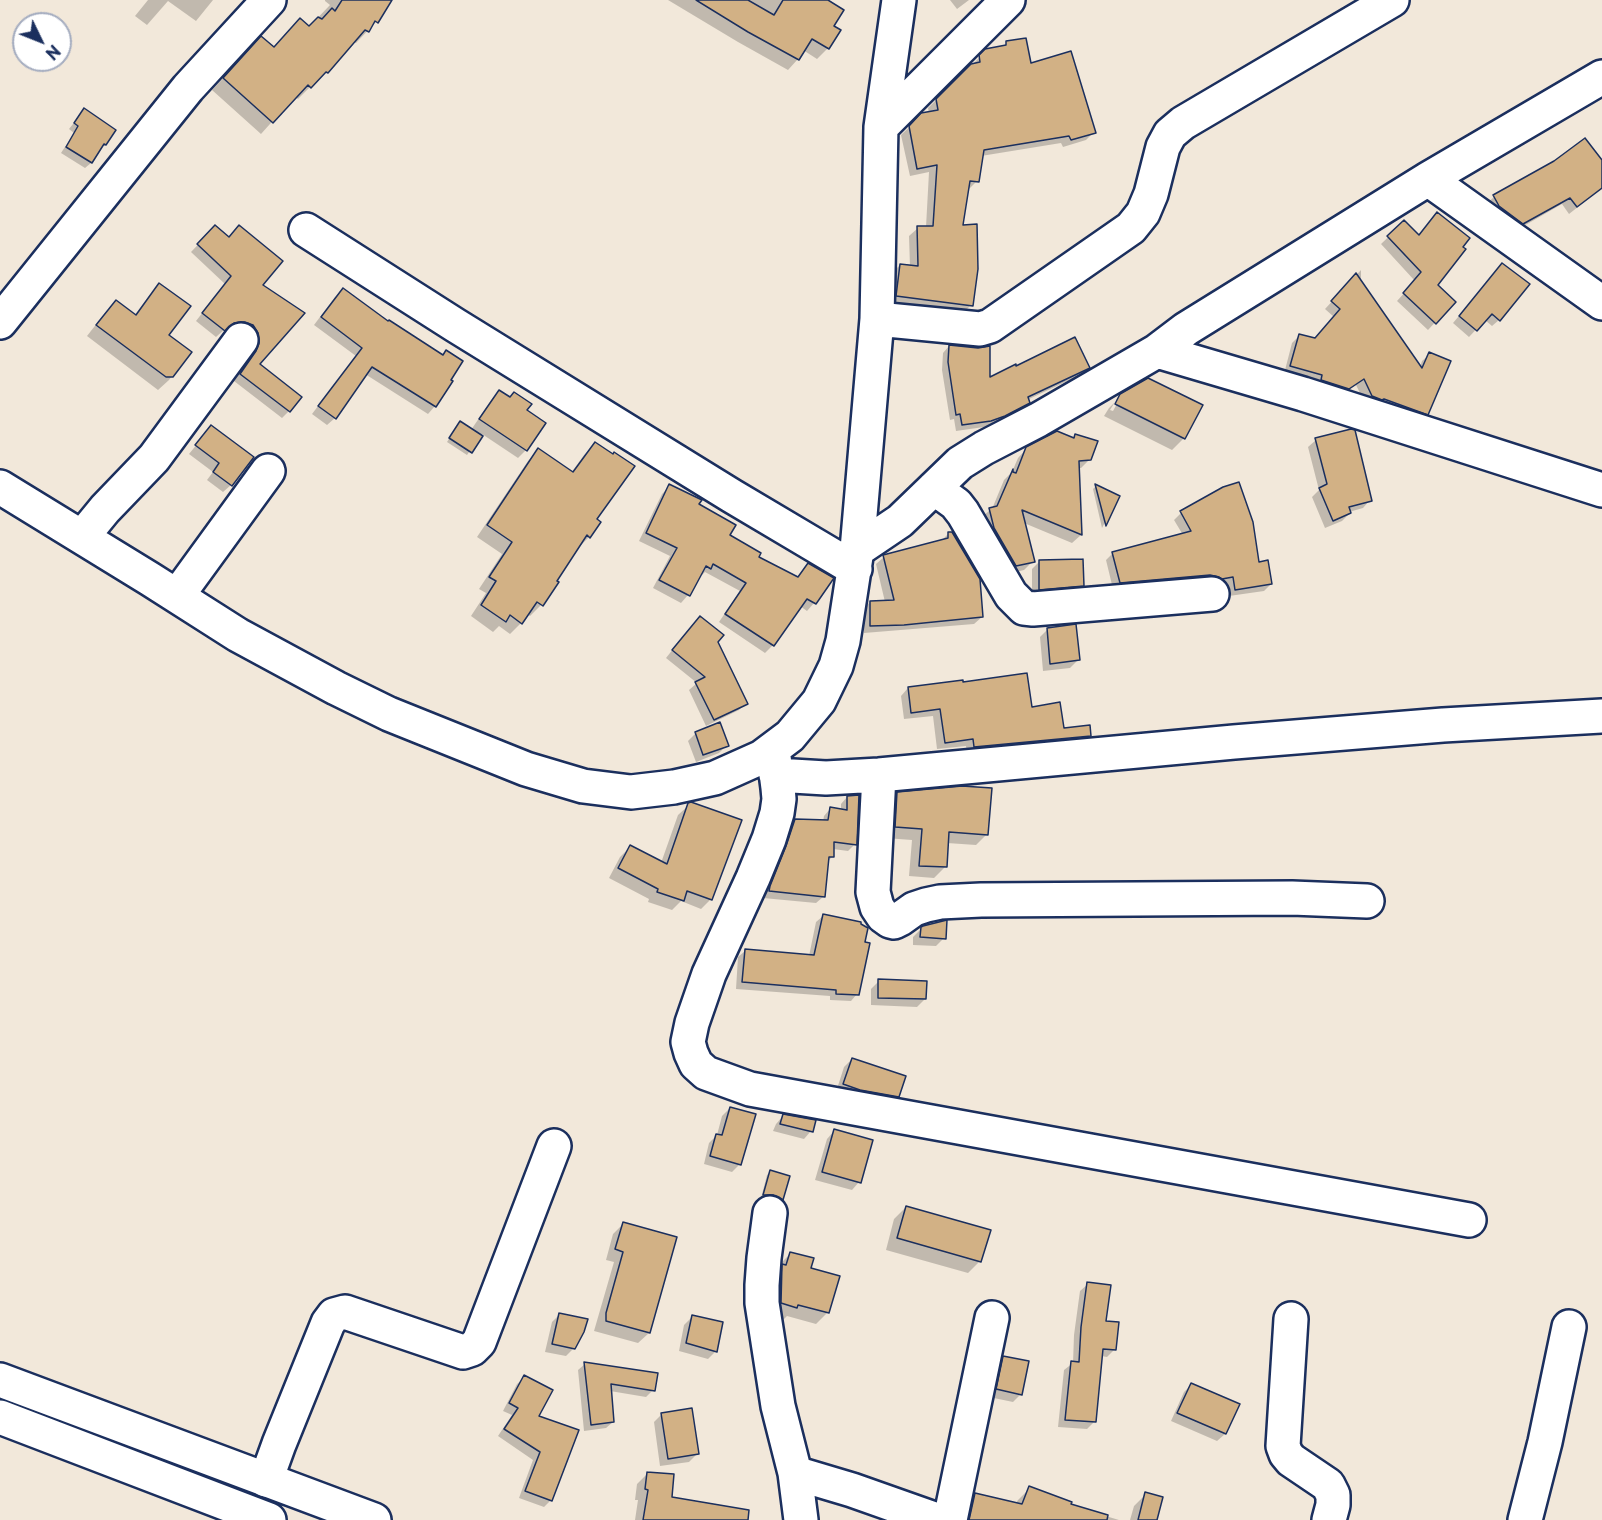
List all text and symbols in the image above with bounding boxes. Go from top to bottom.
north arrow [12,12,72,72]
text: N [41,40,67,66]

